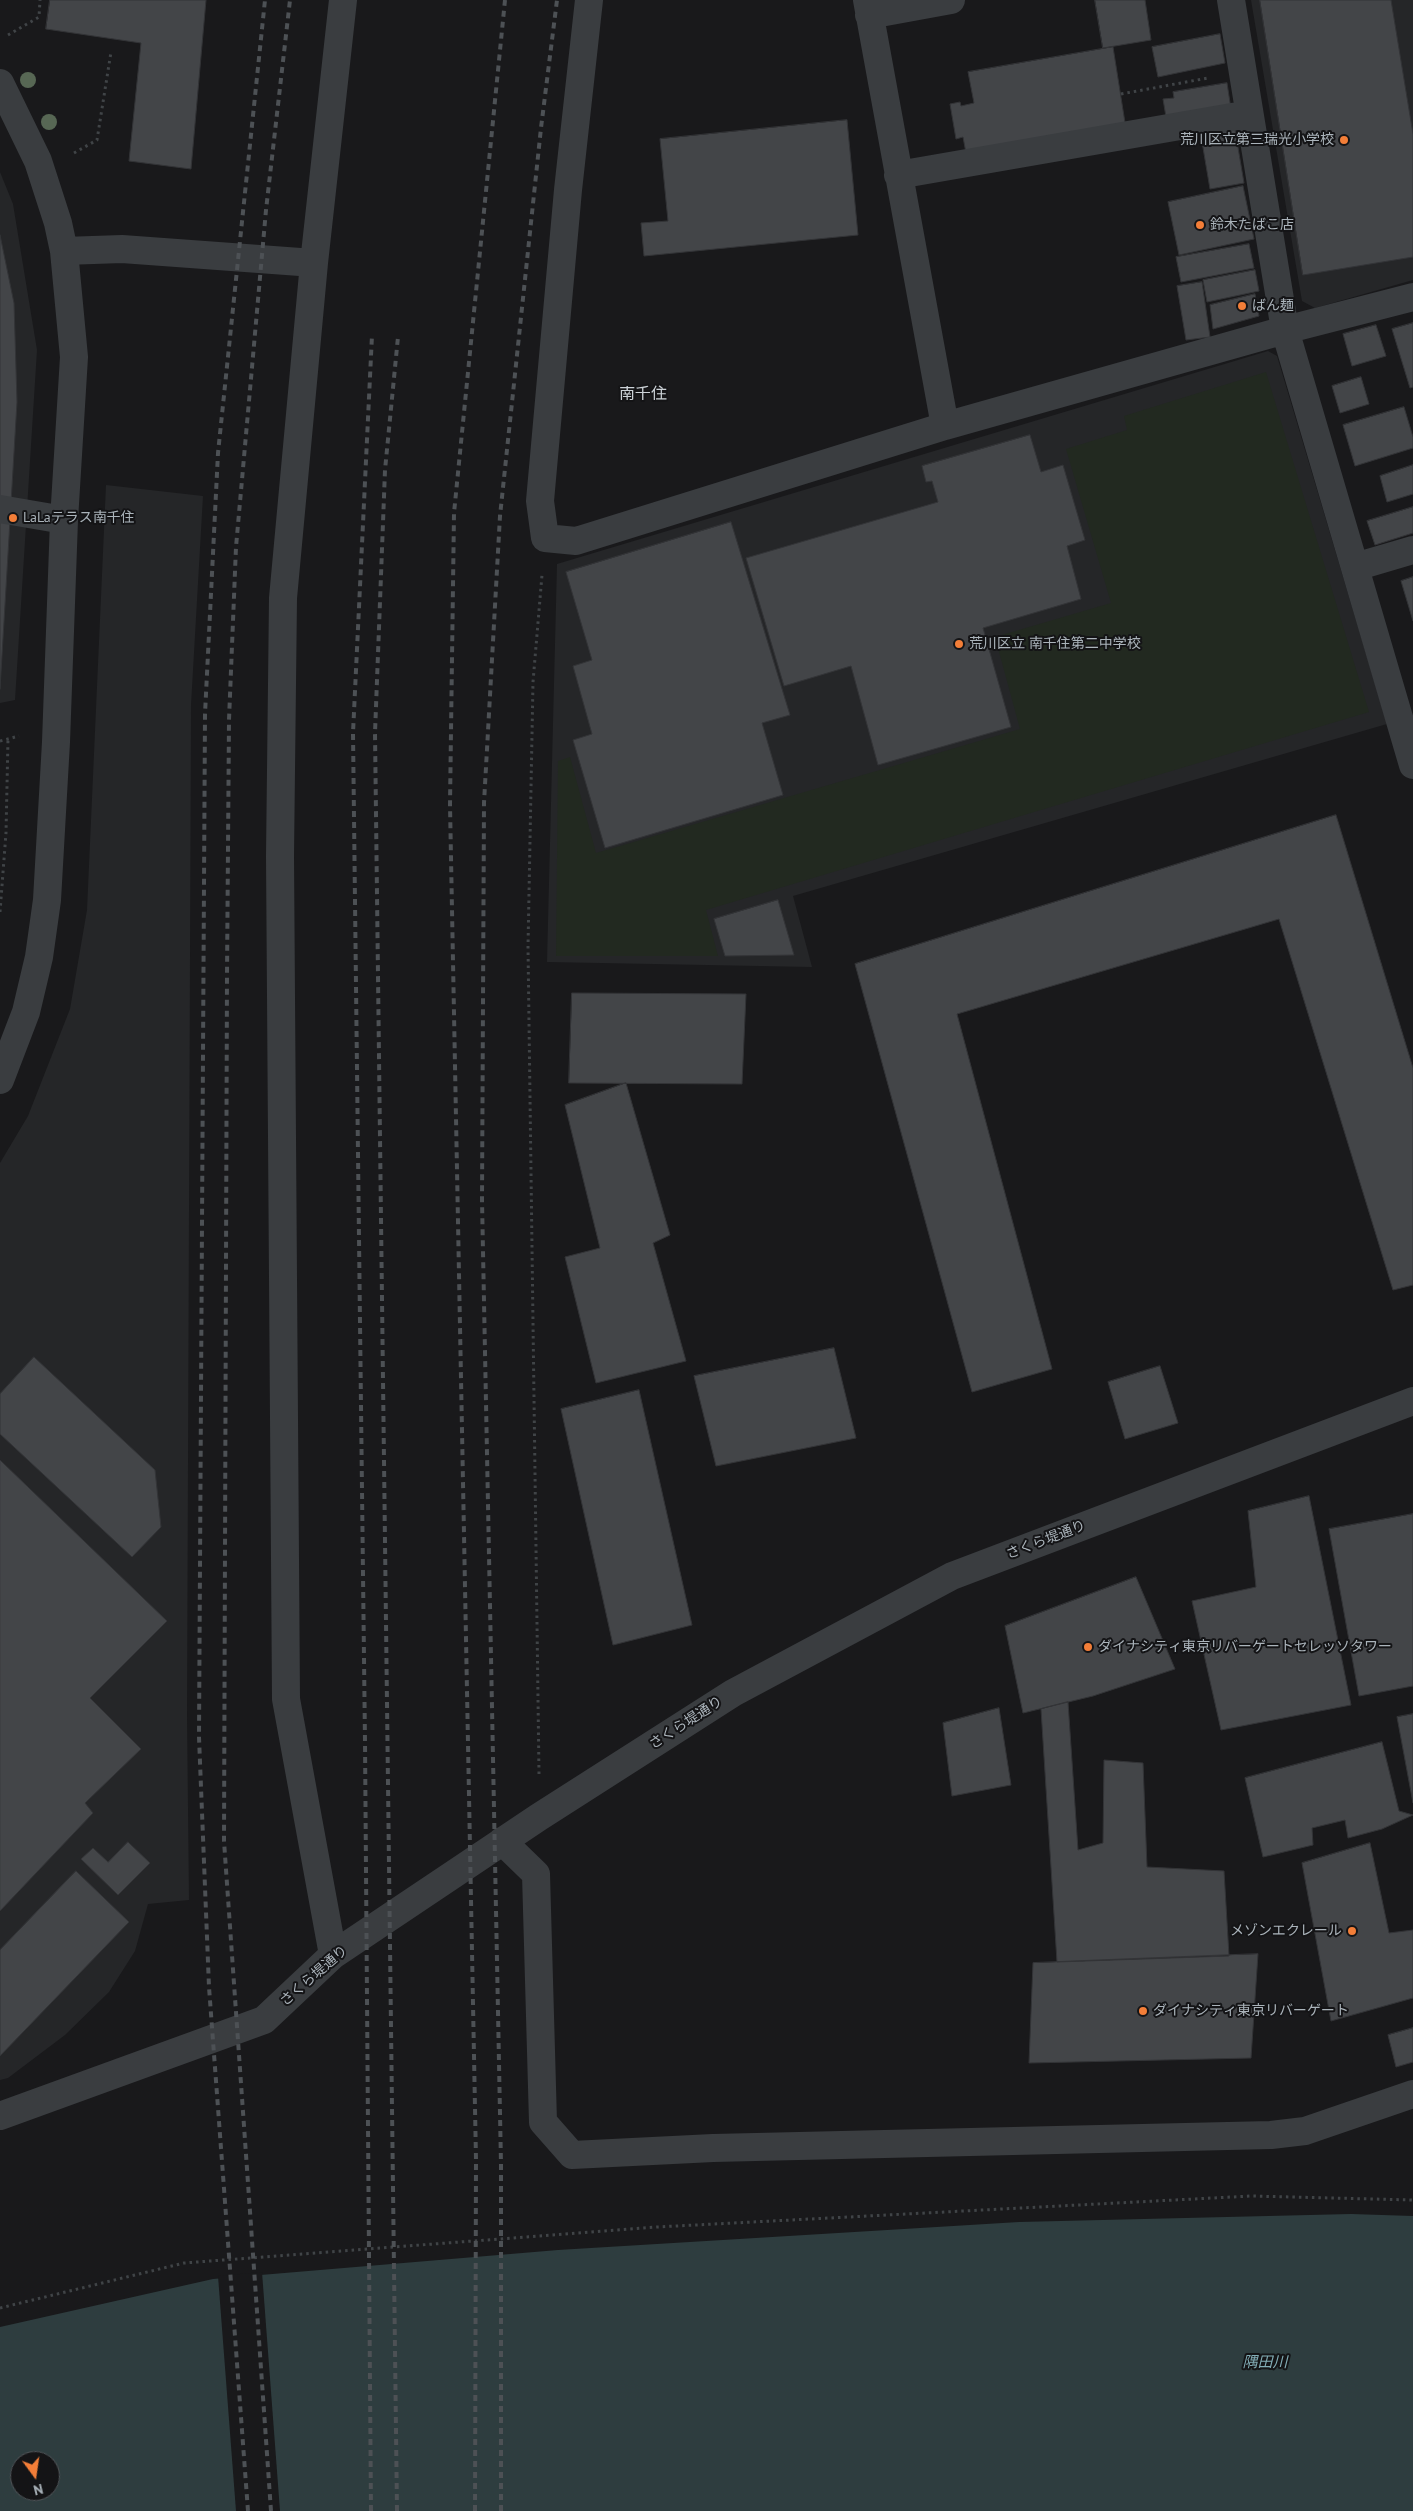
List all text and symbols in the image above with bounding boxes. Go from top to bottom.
place label: 荒川区立第三瑞光小学校 [1180,132,1334,148]
marker: 荒川区立第三瑞光小学校 [1338,134,1350,146]
place label: 鈴木たばこ店 [1210,217,1294,233]
marker: 鈴木たばこ店 [1194,219,1206,231]
place label: ばん麺 [1252,298,1294,314]
marker: ばん麺 [1236,300,1248,312]
district label: 南千住 [619,384,667,404]
place label: LaLaテラス南千住 [23,510,135,526]
marker: LaLaテラス南千住 [7,512,19,524]
place label: 荒川区立 南千住第二中学校 [969,636,1141,652]
marker: 荒川区立 南千住第二中学校 [953,638,965,650]
street label: さくら堤通り [1004,1517,1088,1563]
place label: ダイナシティ東京リバーゲートセレッソタワー [1098,1639,1392,1655]
marker: ダイナシティ東京リバーゲートセレッソタワー [1082,1641,1094,1653]
street label: さくら堤通り [646,1693,726,1753]
place label: メゾンエクレール [1230,1923,1342,1939]
marker: メゾンエクレール [1346,1925,1358,1937]
street label: さくら堤通り [277,1942,351,2010]
place label: ダイナシティ東京リバーゲート [1153,2003,1349,2019]
marker: ダイナシティ東京リバーゲート [1137,2005,1149,2017]
water label: 隅田川 [1243,2354,1287,2372]
north arrow [10,2451,60,2501]
text: N [32,2480,45,2499]

